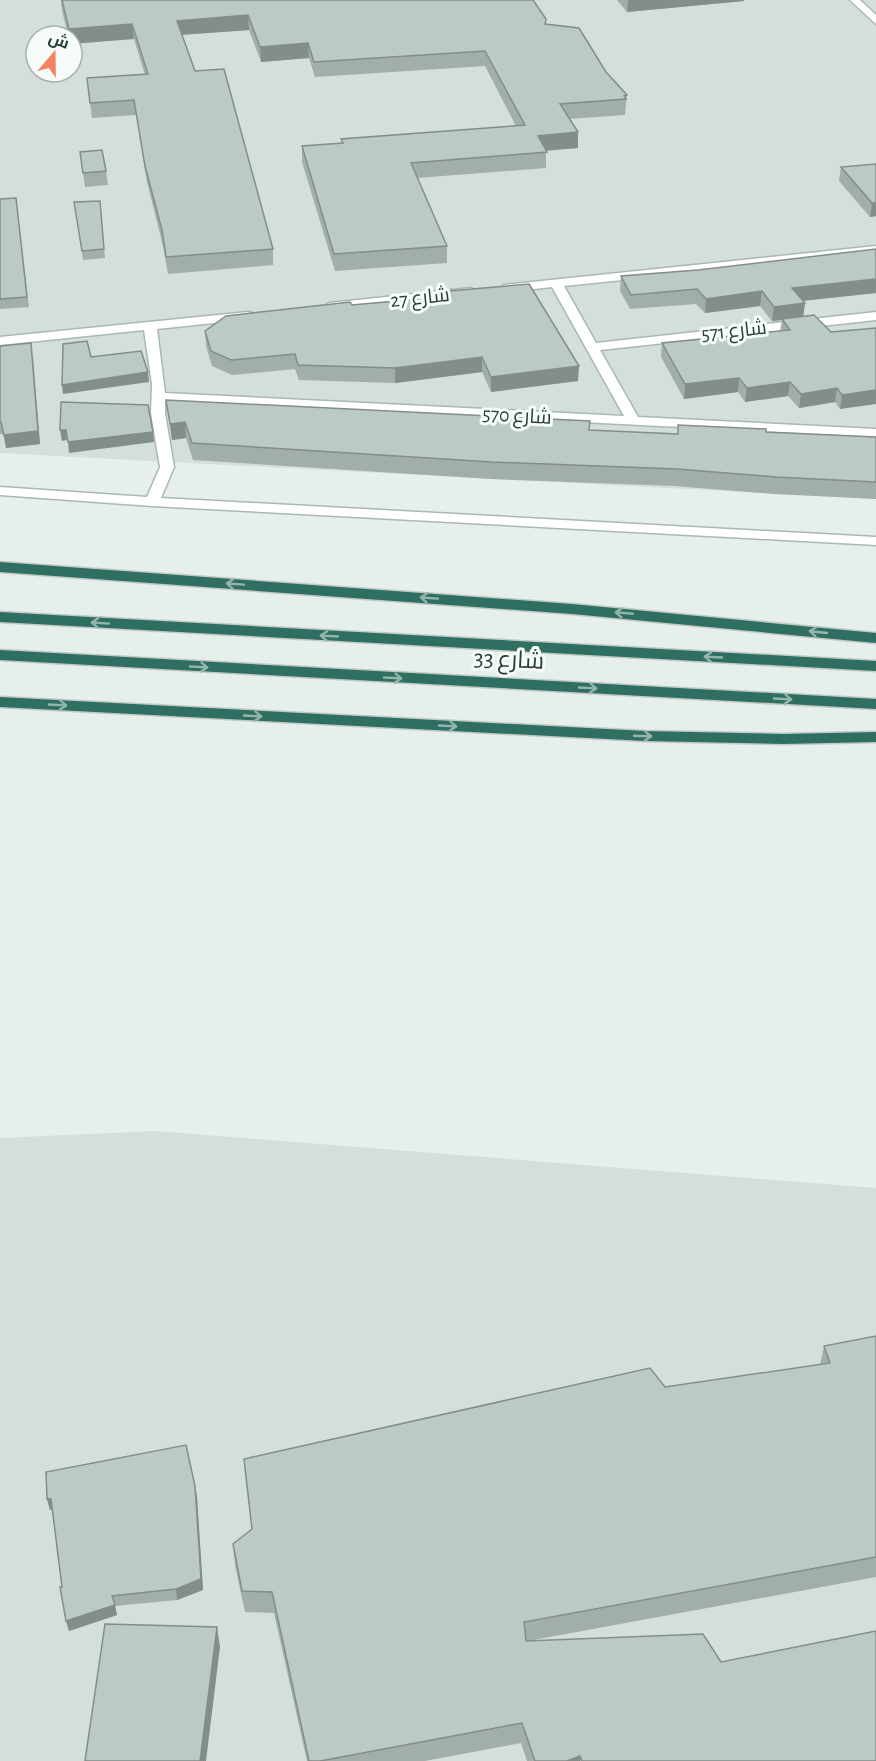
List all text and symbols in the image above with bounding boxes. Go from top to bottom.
north arrow [24,24,84,84]
text: ش [46,29,72,53]
street label: شارع 27 [389,285,451,314]
street label: شارع 571 [700,318,768,347]
street label: شارع 570 [482,404,552,431]
one-way arrow [225,578,245,589]
one-way arrow [420,592,440,603]
one-way arrow [614,607,634,618]
one-way arrow [91,617,111,628]
one-way arrow [808,626,828,637]
one-way arrow [320,630,340,641]
street label: شارع 33 [473,645,545,677]
one-way arrow [703,651,723,662]
one-way arrow [188,662,208,673]
one-way arrow [383,672,403,683]
one-way arrow [578,683,598,694]
one-way arrow [772,693,792,704]
one-way arrow [48,700,68,711]
one-way arrow [243,710,263,721]
one-way arrow [437,721,457,732]
one-way arrow [632,731,652,742]

